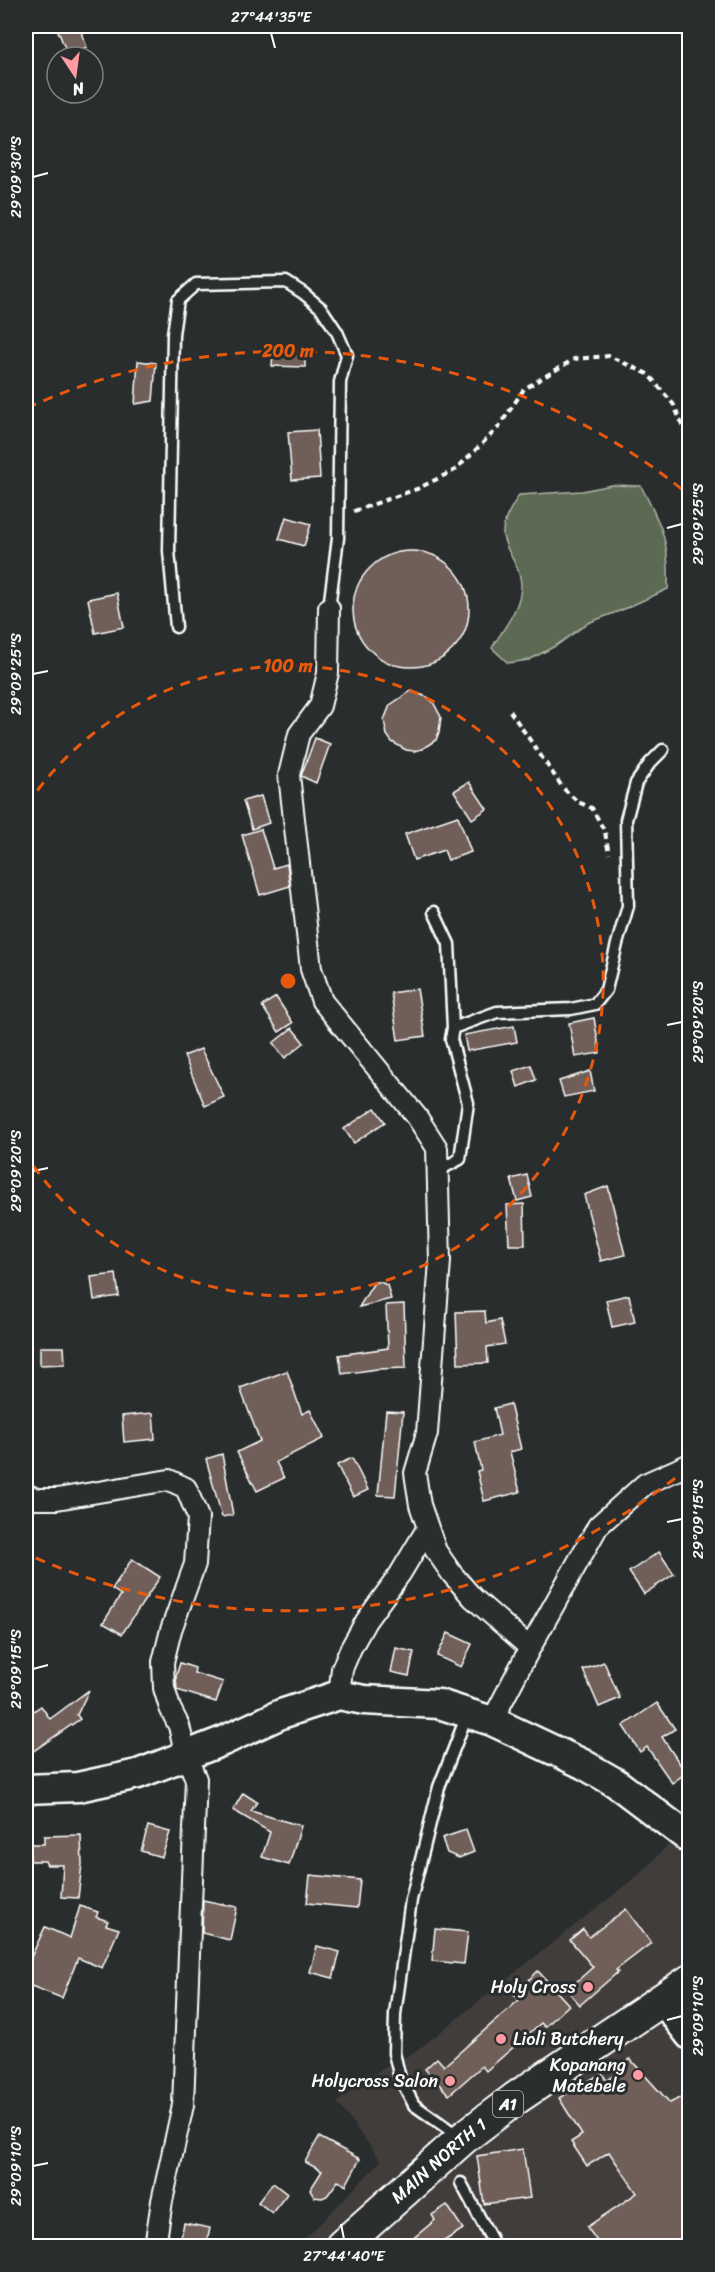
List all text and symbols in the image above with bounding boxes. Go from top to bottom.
text: 27°44'35"E [231,4,313,30]
north arrow [45,45,105,105]
text: N [69,74,88,105]
text: 29°09'30"S [3,135,29,218]
text: 200 m [261,335,314,367]
text: 29°09'25"S [685,482,711,565]
text: 29°09'25"S [3,632,29,715]
text: 100 m [264,650,313,682]
centre of rings [278,971,298,991]
text: 29°09'20"S [685,980,711,1063]
text: 29°09'20"S [3,1129,29,1212]
text: 29°09'15"S [685,1479,711,1559]
text: 29°09'15"S [3,1629,29,1709]
place label: Holy Cross [491,1971,577,2003]
text: 29°09'10"S [685,1975,711,2056]
marker: Holy Cross [581,1980,595,1994]
place label: Lioli Butchery [513,2023,624,2055]
marker: Lioli Butchery [494,2032,508,2046]
place label: Kopanang Matebele [550,2049,626,2102]
place label: Holycross Salon [311,2065,438,2097]
marker: Kopanang Matebele [631,2068,645,2082]
marker: Holycross Salon [443,2074,457,2088]
road number: A1 [493,2091,523,2117]
street label: MAIN NORTH 1 [383,2109,494,2212]
text: 29°09'10"S [3,2125,29,2206]
text: 27°44'40"E [303,2243,386,2269]

